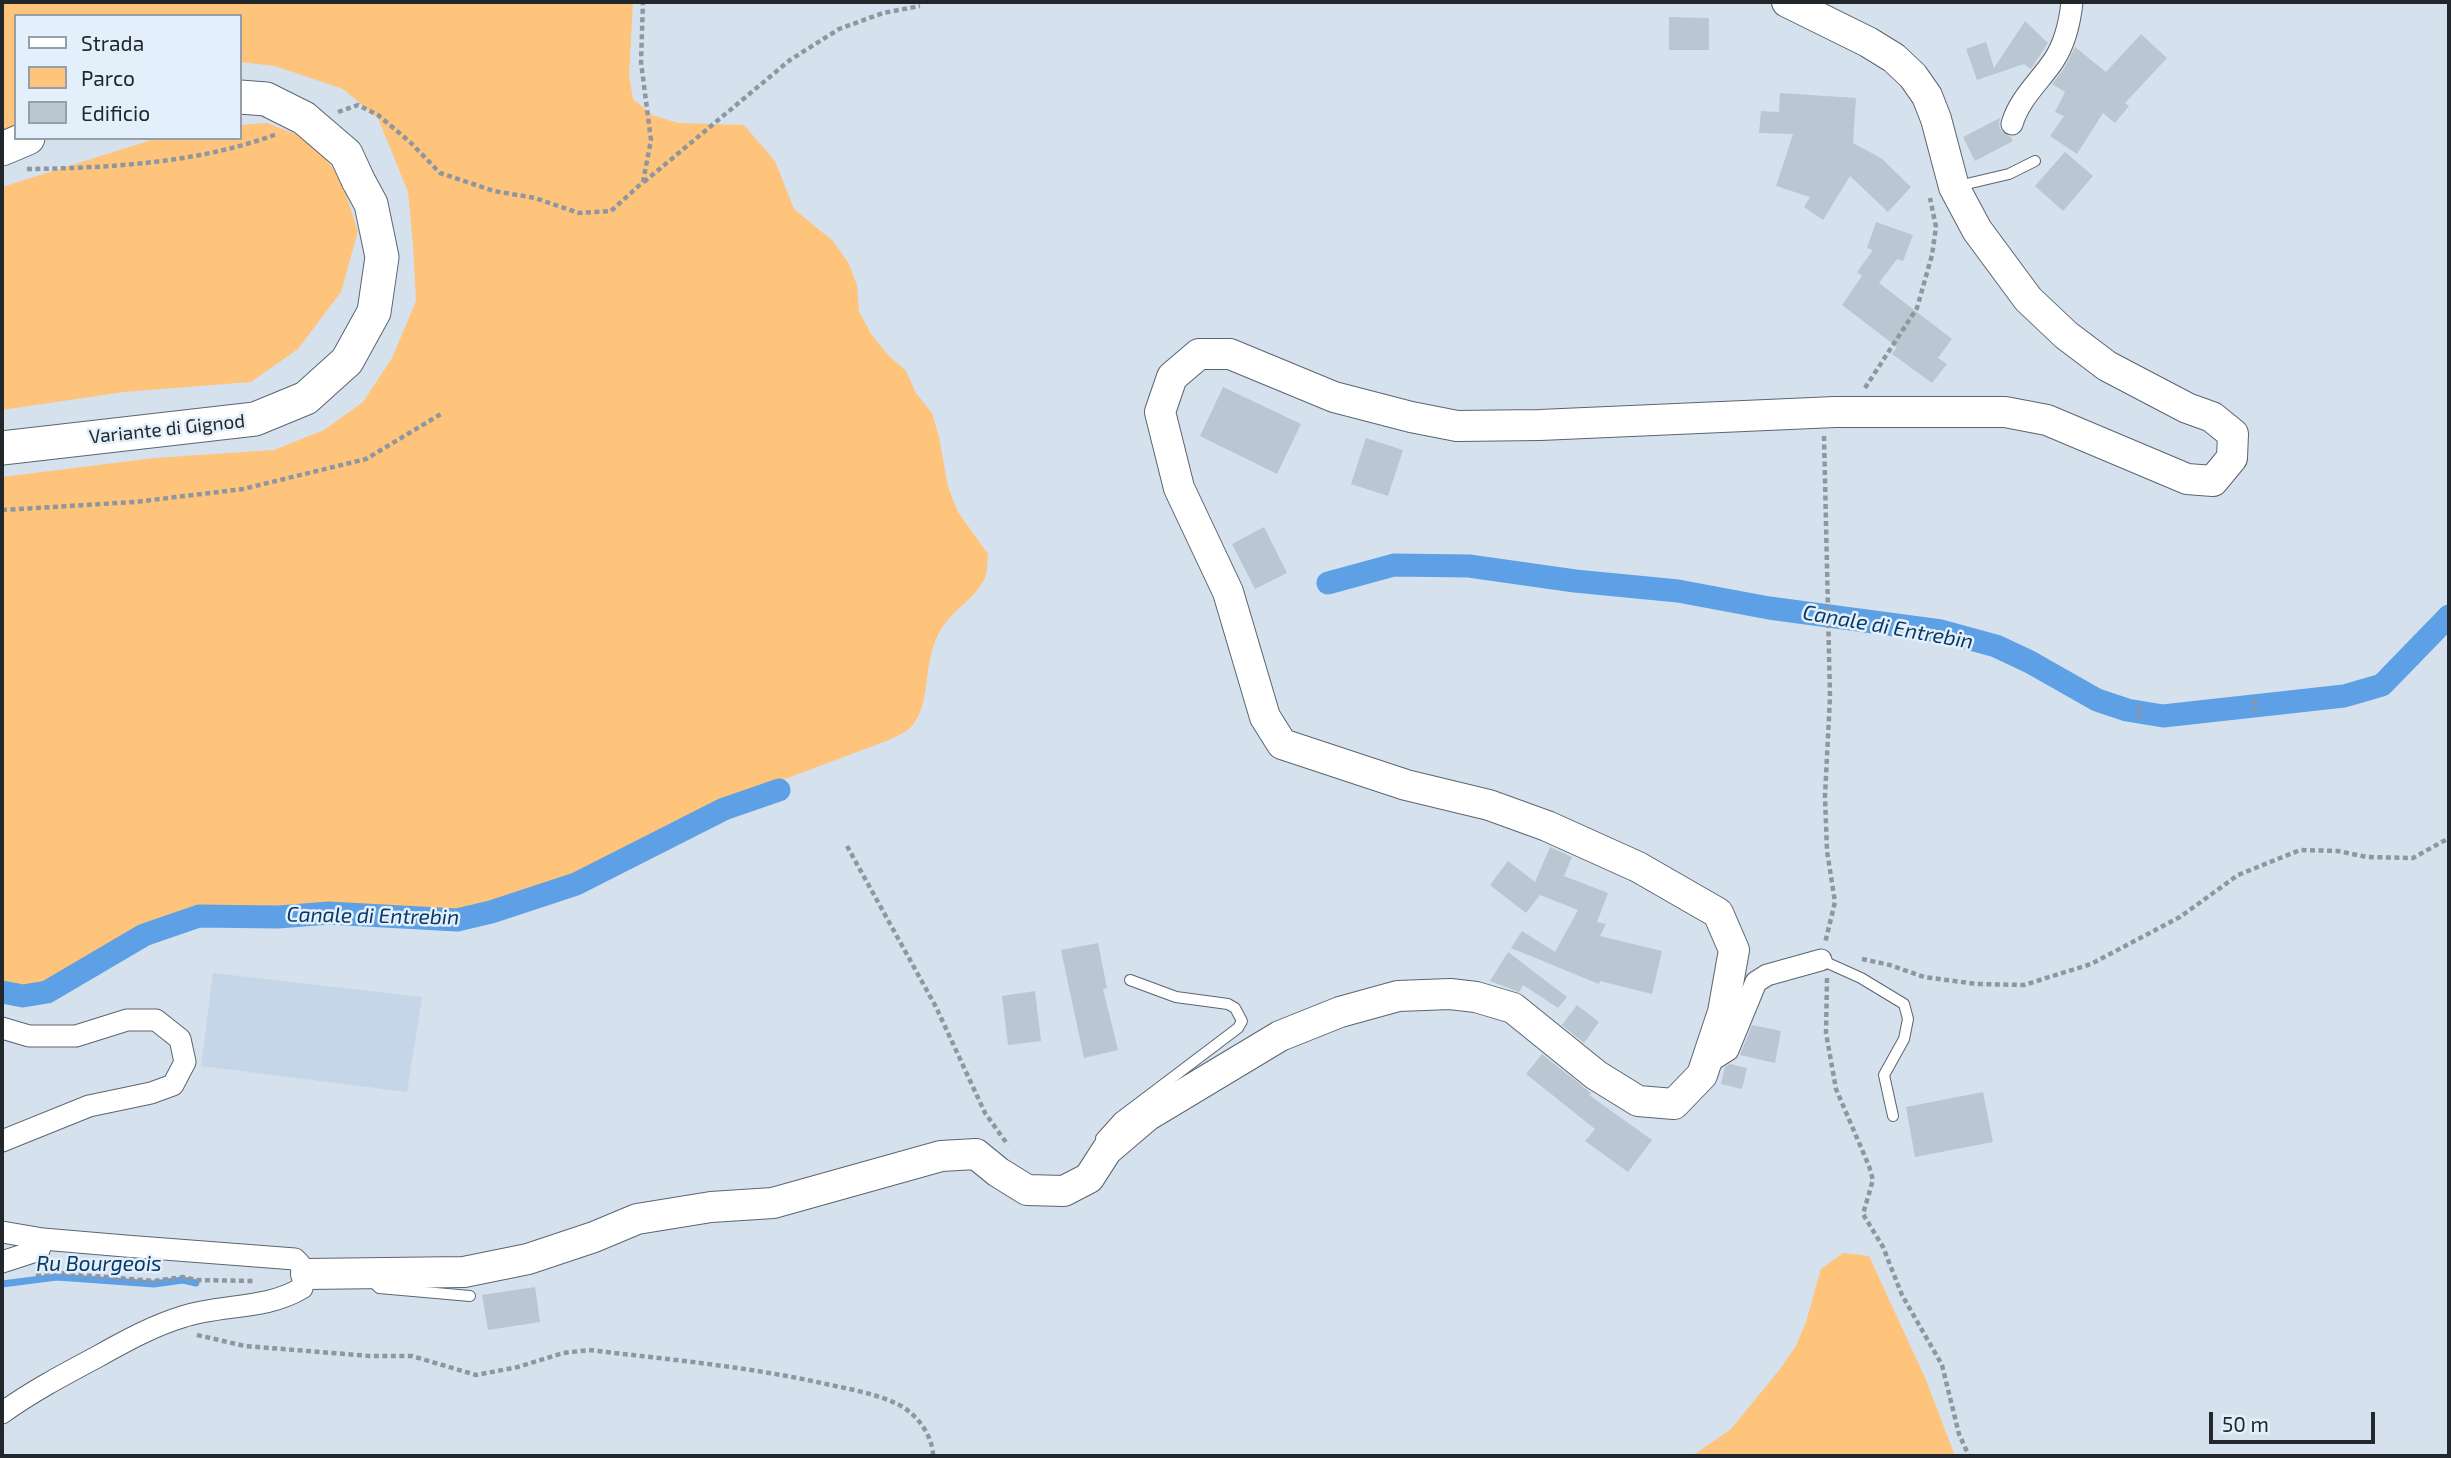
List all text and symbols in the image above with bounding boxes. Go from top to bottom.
legend [14,14,242,140]
text: Strada [81,30,144,55]
text: Parco [81,65,135,90]
text: Edificio [81,100,150,125]
street label: Variante di Gignod [88,409,246,449]
water label: Canale di Entrebin [1801,600,1975,654]
water label: Canale di Entrebin [287,902,459,930]
water label: Ru Bourgeois [36,1251,162,1277]
scale bar [2213,1398,2379,1442]
text: 50 m [2222,1411,2269,1436]

